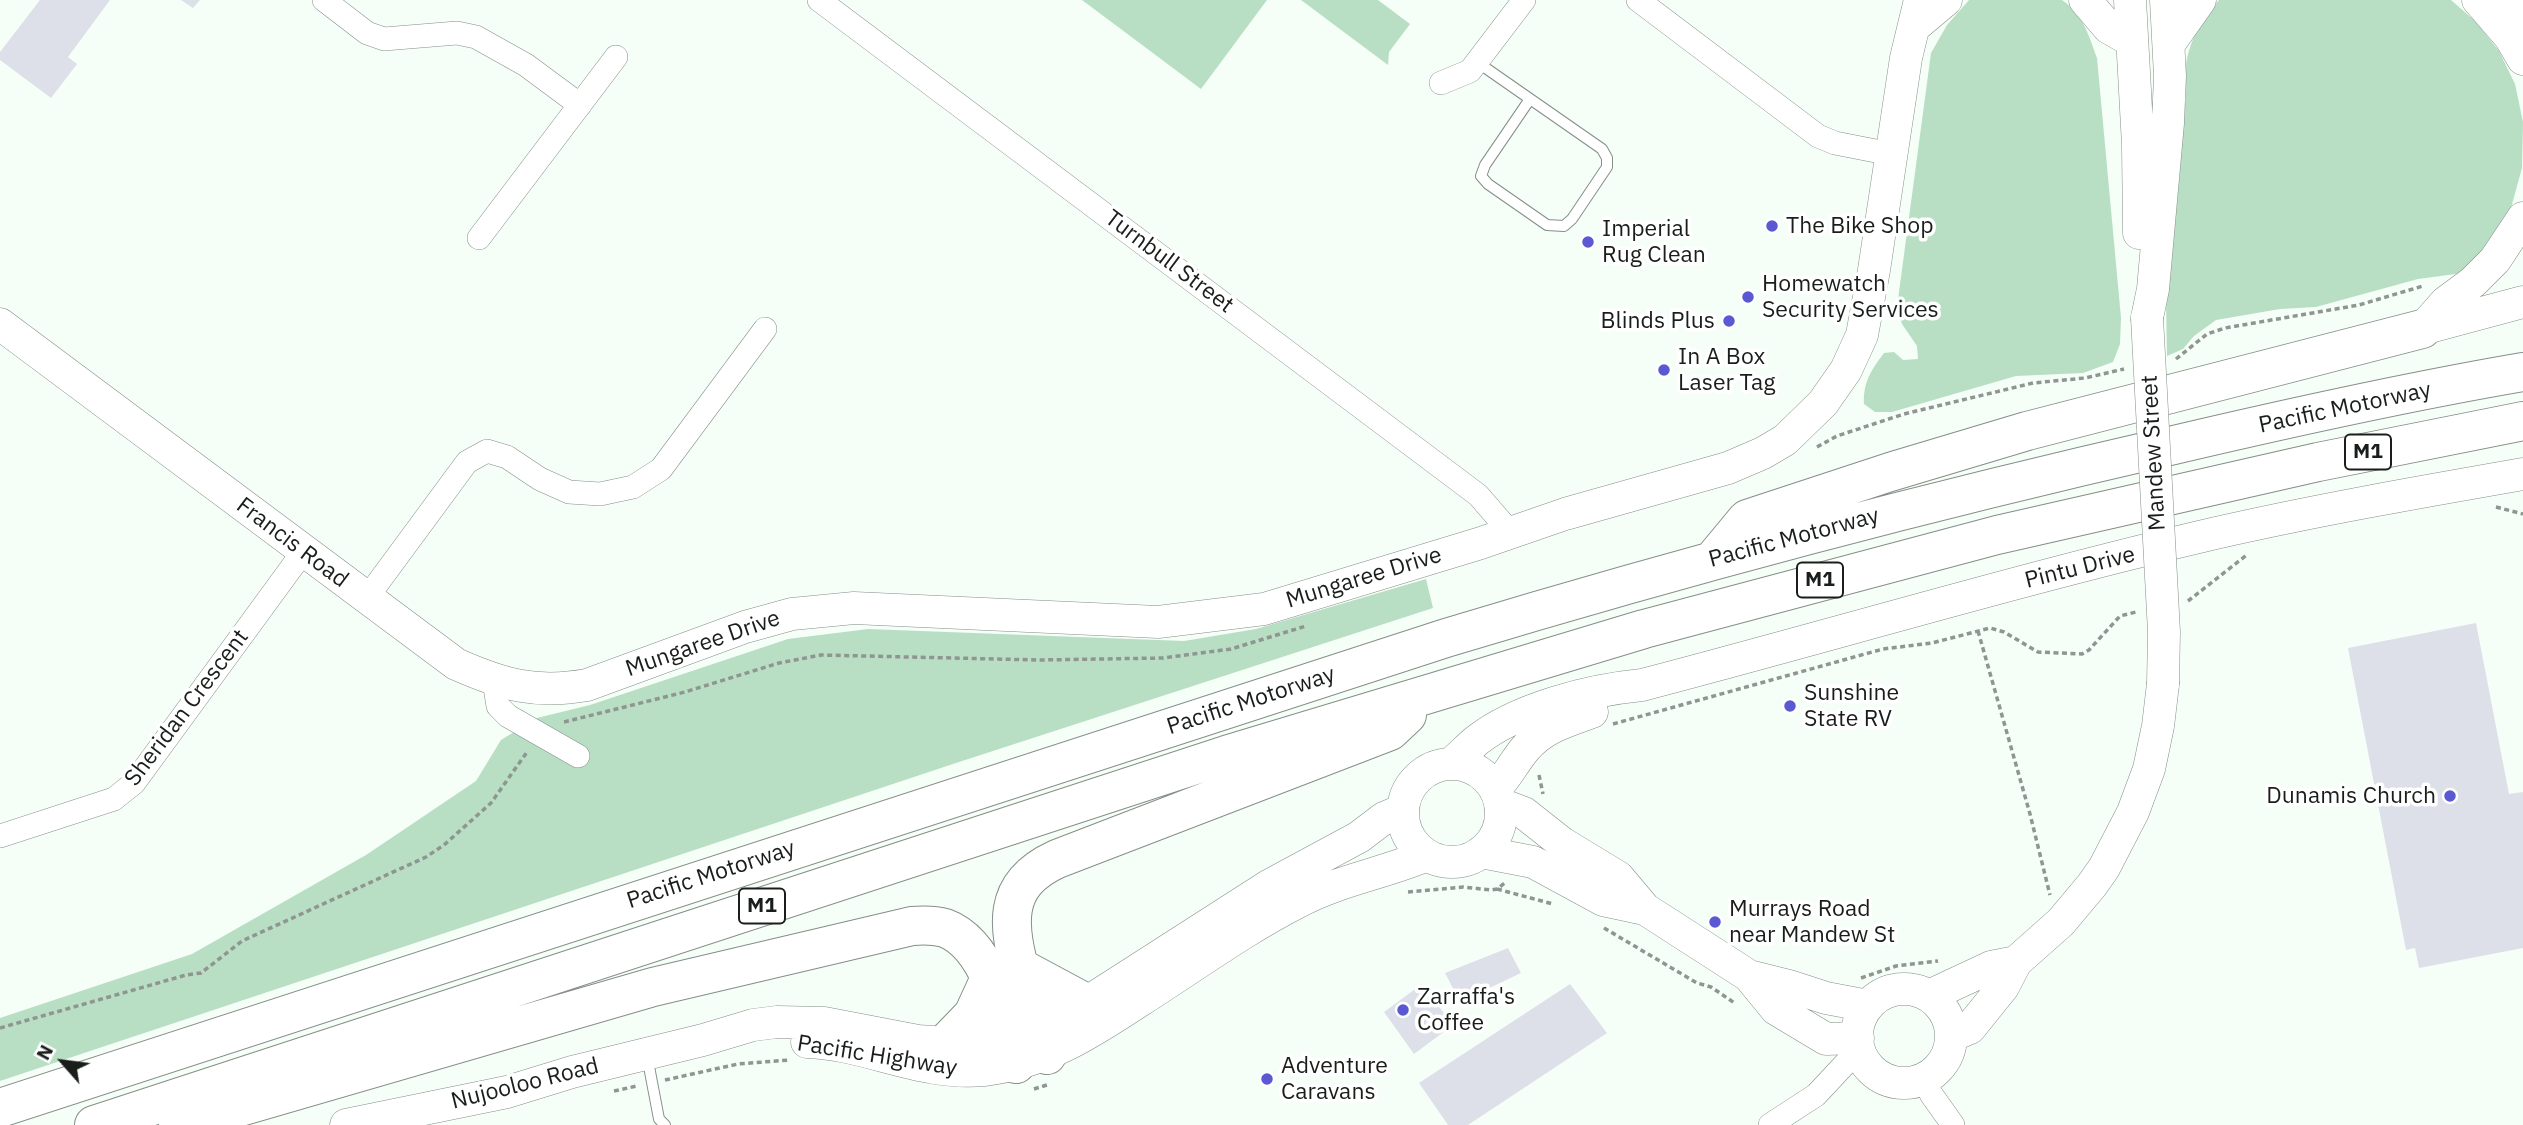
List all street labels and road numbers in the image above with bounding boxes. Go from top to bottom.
street label: Turnbull Street [1099,205,1239,319]
street label: Mandew Street [2136,374,2172,532]
street label: Pacific Motorway [2256,376,2434,440]
road number: M1 [2345,434,2391,470]
street label: Francis Road [231,492,353,594]
street label: Pacific Motorway [1706,502,1882,574]
street label: Mungaree Drive [1283,541,1445,615]
street label: Pintu Drive [2022,541,2138,595]
road number: M1 [1797,562,1843,598]
street label: Mungaree Drive [622,605,784,683]
street label: Sheridan Crescent [119,624,255,792]
street label: Pacific Motorway [1163,661,1339,741]
street label: Pacific Motorway [623,835,799,915]
road number: M1 [739,888,785,923]
street label: Pacific Highway [795,1030,959,1082]
street label: Nujooloo Road [448,1052,602,1116]

